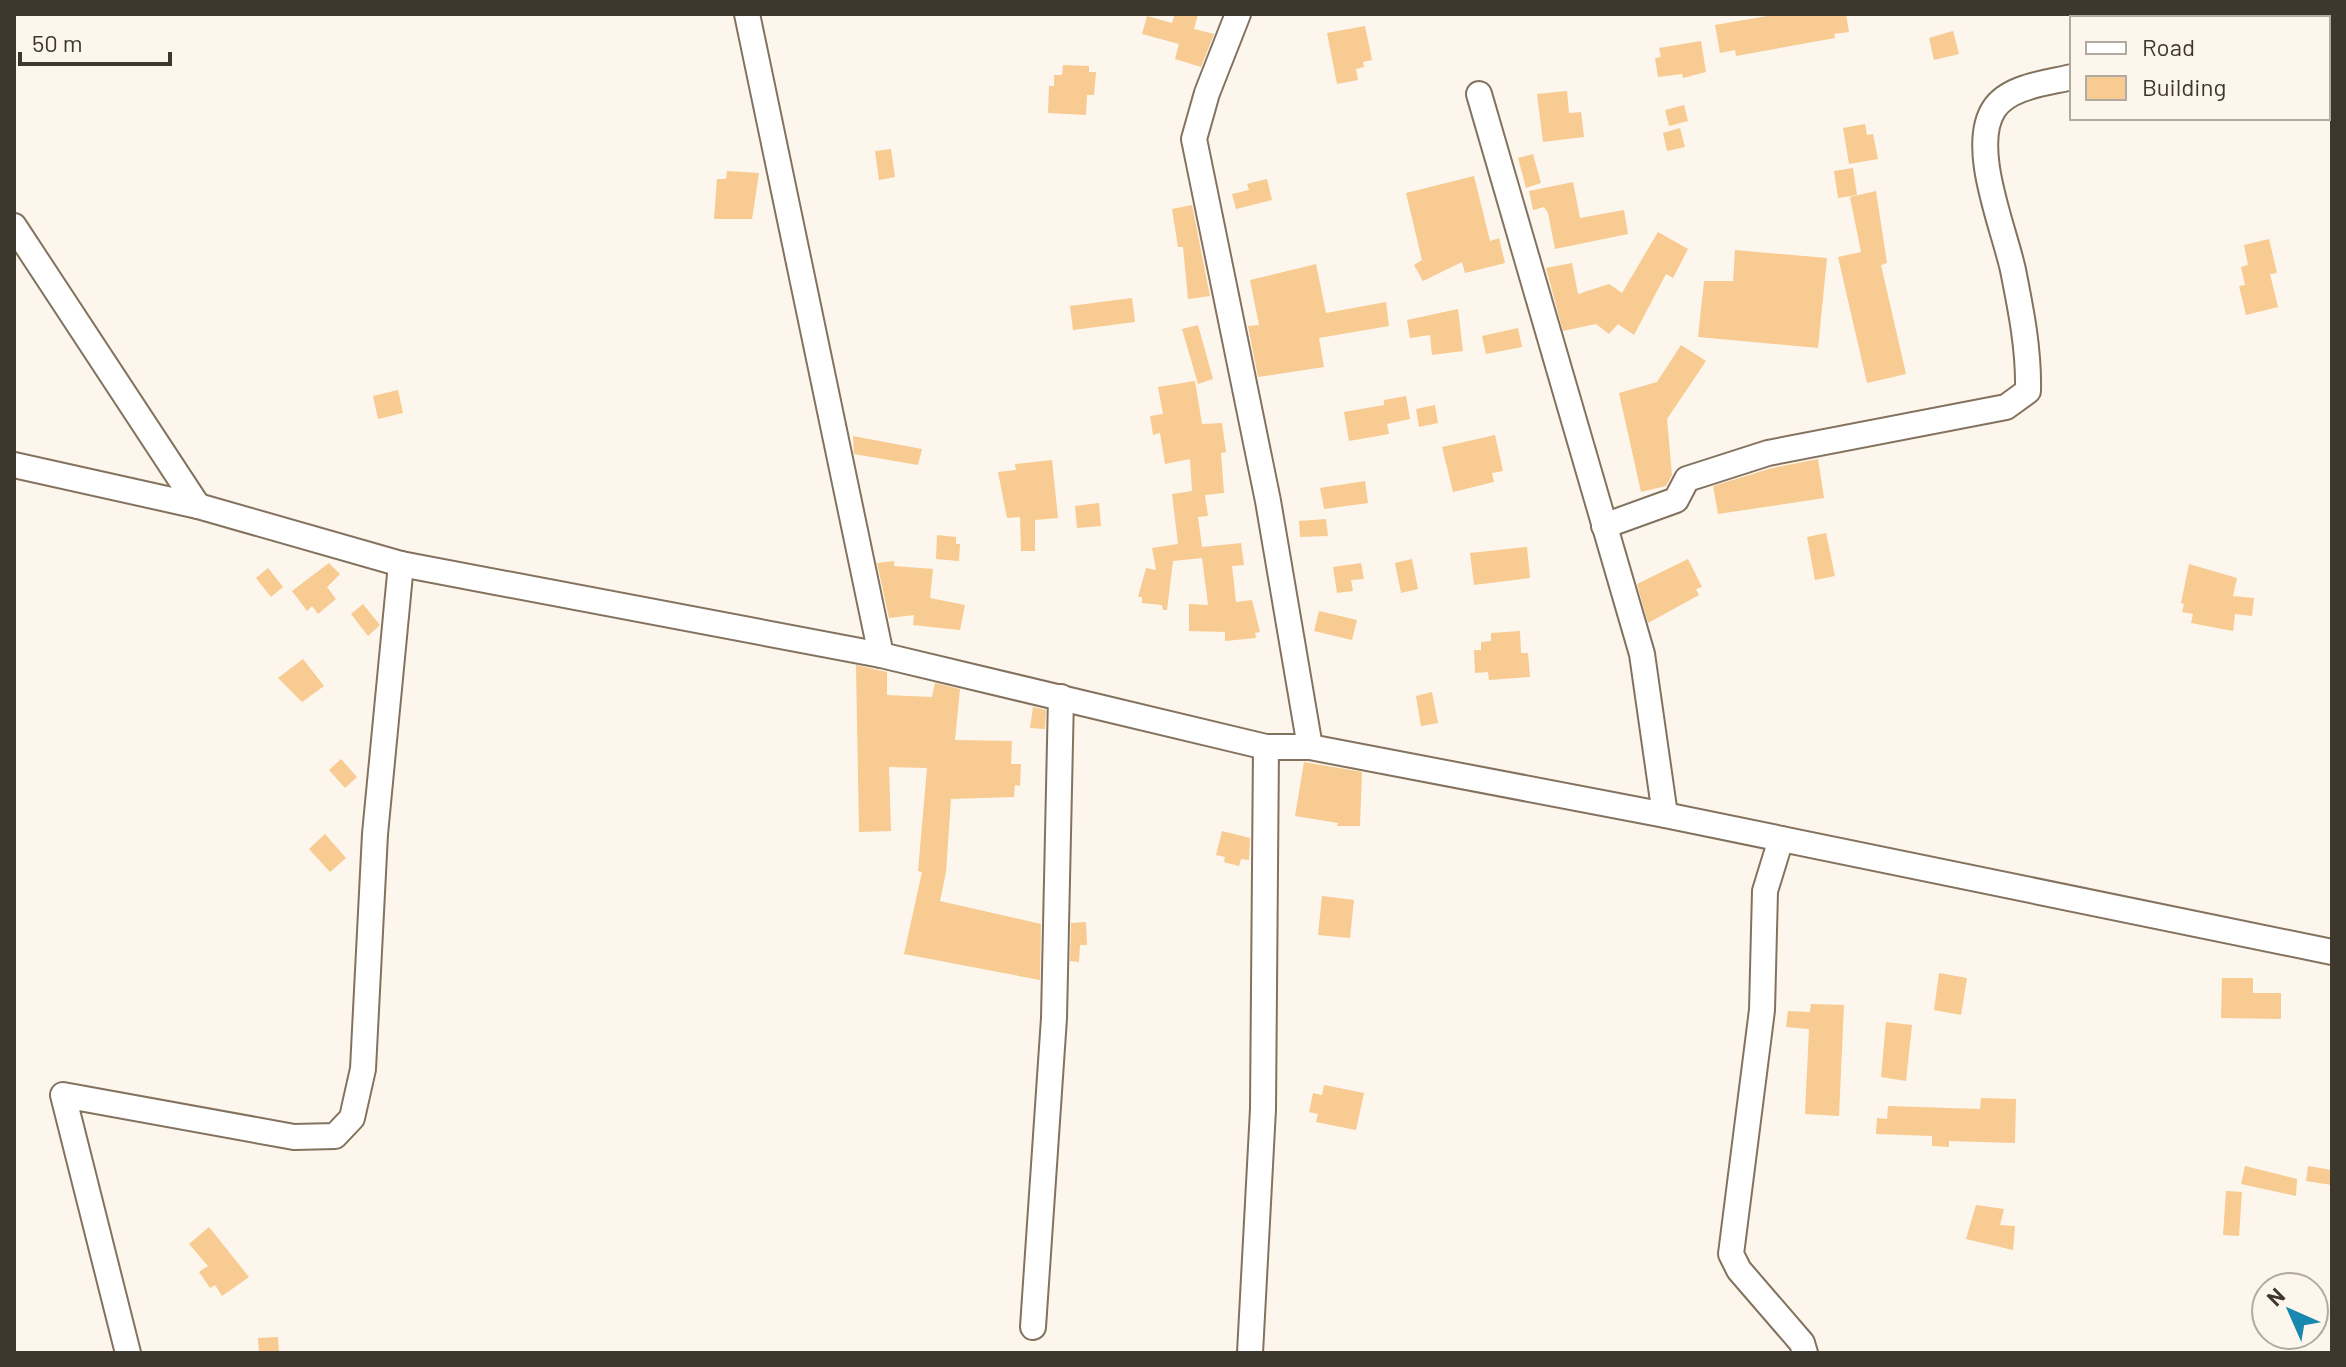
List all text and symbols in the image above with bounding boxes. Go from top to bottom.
scale bar [20,16,170,66]
legend [2070,16,2330,120]
text: 50 m [32,28,83,57]
text: Road [2142,32,2195,61]
text: Building [2142,72,2226,101]
north arrow [2250,1271,2330,1351]
text: N [2261,1282,2290,1311]

